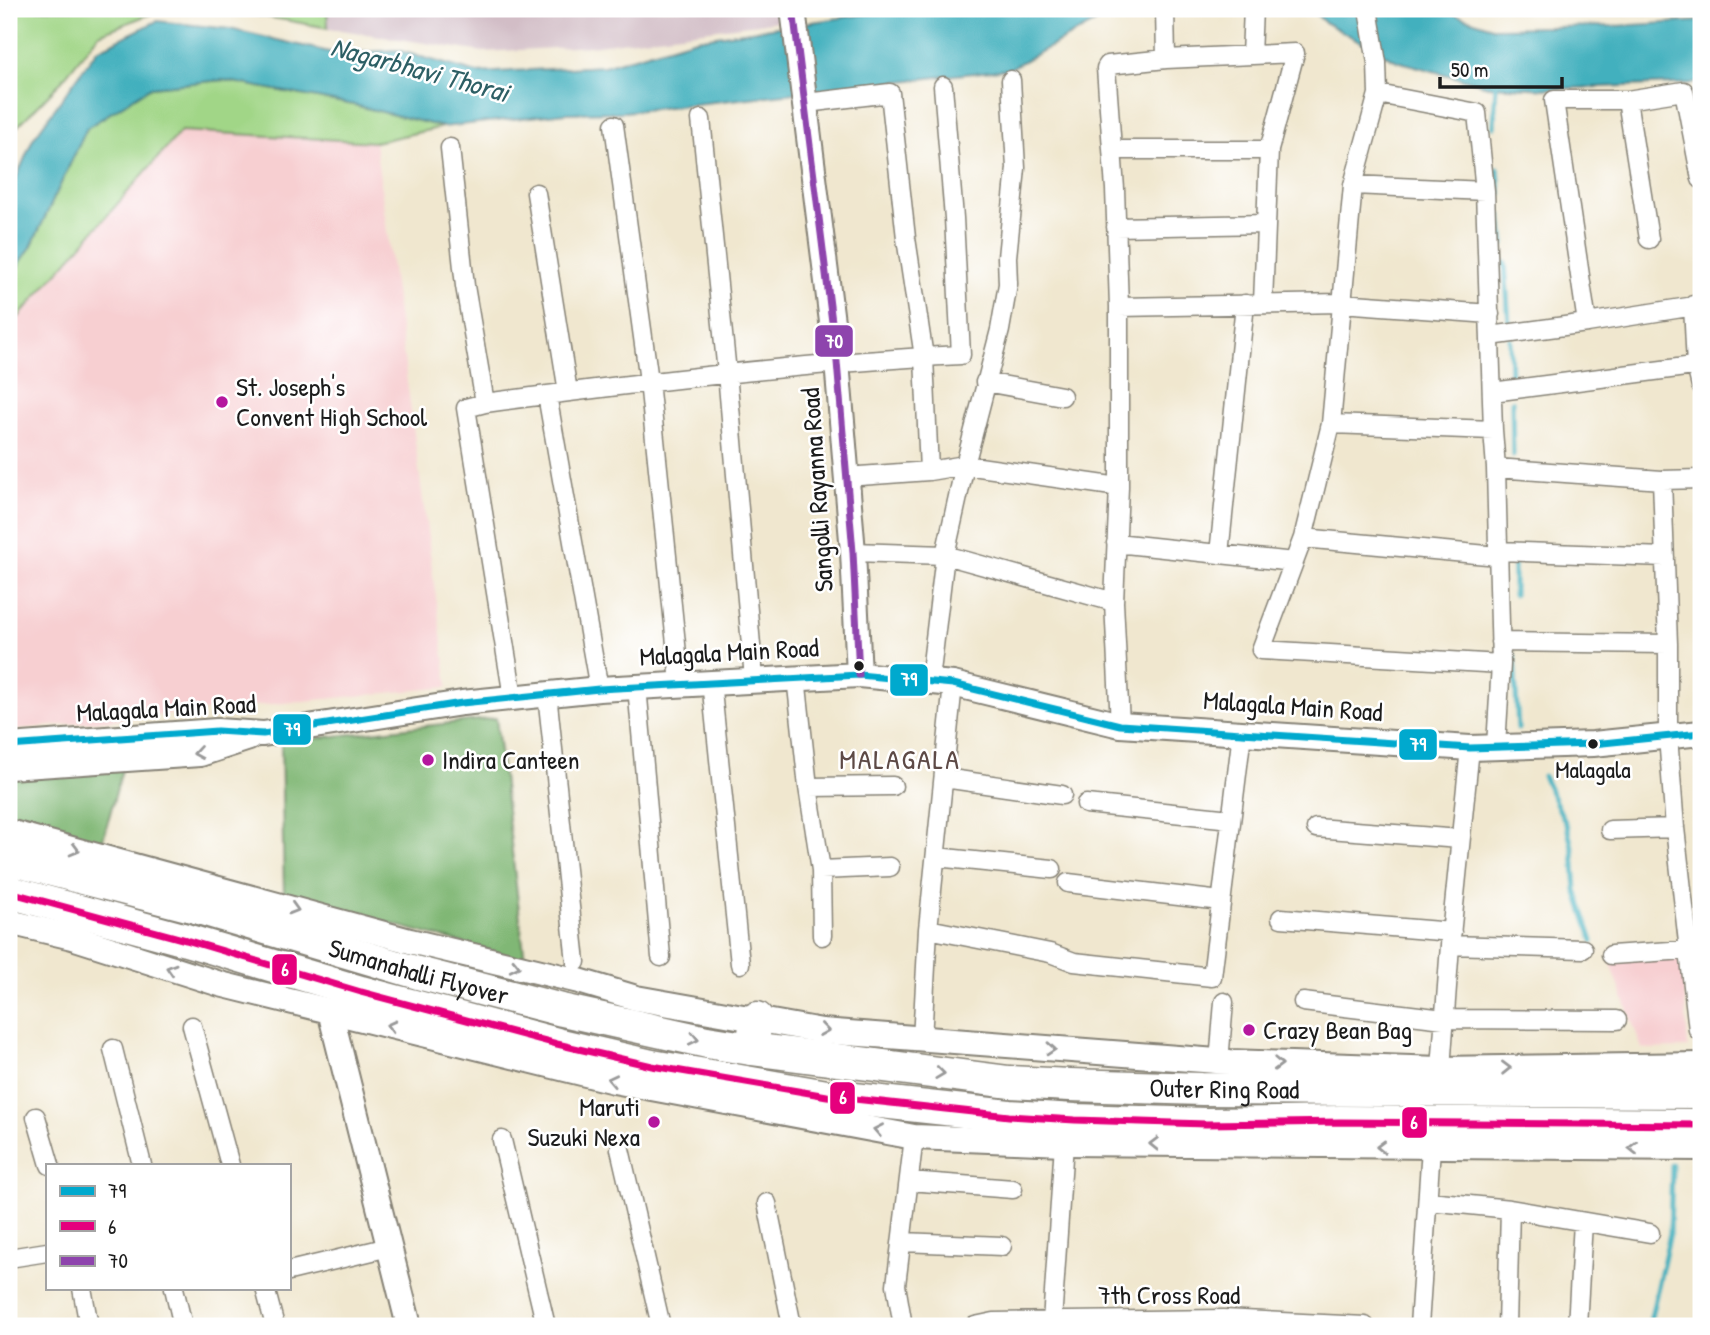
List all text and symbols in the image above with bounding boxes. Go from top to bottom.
water label: Nagarbhavi Thorai [327,27,516,112]
scale bar [1440,46,1563,90]
text: 50 m [1451,55,1488,84]
line badge: 70 [814,324,854,358]
text: 70 [824,328,843,354]
place label: St. Joseph's Convent High School [236,369,427,434]
street label: Sangolli Rayanna Road [792,387,841,593]
marker: St. Joseph's Convent High School [214,394,230,410]
street label: Malagala Main Road [638,629,819,674]
unlabelled marker [852,659,866,673]
line badge: 79 [889,663,929,697]
text: 79 [900,666,917,692]
street label: Malagala Main Road [1202,682,1384,729]
street label: Malagala Main Road [75,685,256,730]
line badge: 79 [272,713,312,746]
text: 79 [283,716,300,742]
line badge: 79 [1398,728,1438,761]
text: 79 [1409,731,1426,757]
marker: Malagala [1586,737,1600,751]
district label: MALAGALA [839,740,961,778]
place label: Indira Canteen [442,742,580,777]
one-way arrow [192,745,204,760]
marker: Indira Canteen [420,752,436,768]
place label: Malagala [1555,753,1631,785]
one-way arrow [69,842,81,856]
one-way arrow [288,901,300,915]
street label: Sumanahalli Flyover [325,930,513,1013]
line badge: 6 [271,953,298,986]
text: 6 [281,956,289,982]
one-way arrow [509,958,521,972]
one-way arrow [165,962,177,977]
place label: Crazy Bean Bag [1263,1012,1412,1047]
one-way arrow [385,1020,397,1034]
marker: Crazy Bean Bag [1241,1022,1257,1038]
one-way arrow [819,1023,830,1038]
one-way arrow [688,1031,700,1046]
one-way arrow [1046,1041,1057,1056]
one-way arrow [1273,1056,1284,1072]
one-way arrow [1501,1060,1511,1076]
one-way arrow [934,1066,946,1081]
street label: Outer Ring Road [1149,1069,1299,1107]
one-way arrow [606,1074,618,1089]
line badge: 6 [829,1081,856,1115]
text: 6 [839,1084,847,1110]
place label: Maruti Suzuki Nexa [528,1089,640,1154]
line badge: 6 [1401,1106,1428,1139]
text: 6 [1410,1109,1418,1135]
marker: Maruti Suzuki Nexa [646,1114,662,1130]
one-way arrow [872,1123,884,1138]
one-way arrow [1148,1136,1158,1152]
one-way arrow [1375,1139,1386,1154]
one-way arrow [1627,1140,1638,1156]
legend [46,1164,290,1290]
text: 79 [108,1176,126,1205]
text: 6 [108,1212,116,1241]
text: 70 [108,1246,128,1275]
street label: 7th Cross Road [1098,1277,1240,1312]

